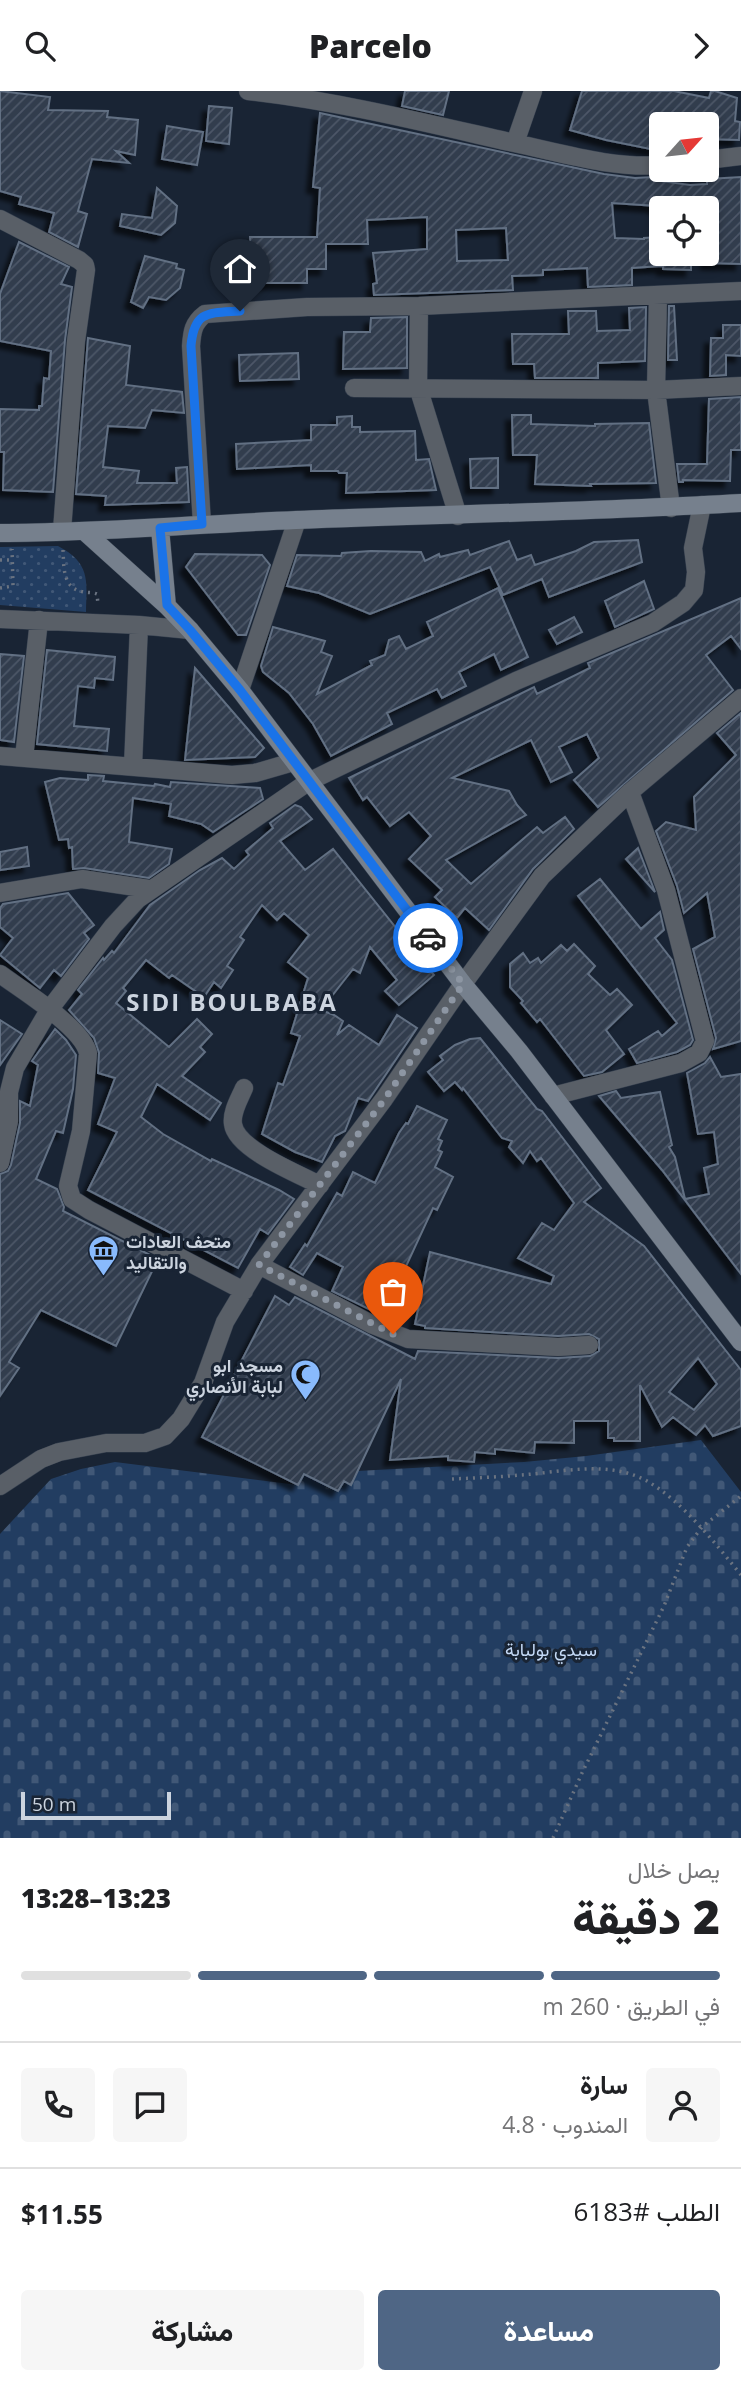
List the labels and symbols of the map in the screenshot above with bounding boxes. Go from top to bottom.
north arrow [649,112,719,182]
pin [210,239,270,311]
courier [393,903,463,973]
district label: SIDI BOULBABA [126,985,338,1018]
place label: متحف العادات والتقاليد [126,1229,231,1274]
museum icon: متحف العادات والتقاليد [86,1234,120,1278]
pin [363,1262,423,1334]
place label: مسجد ابو لبابة الأنصاري [186,1353,283,1402]
mosque icon: مسجد ابو لبابة الأنصاري [289,1358,323,1402]
park label: سيدي بولبابة [505,1637,597,1665]
scale bar [21,1789,172,1821]

